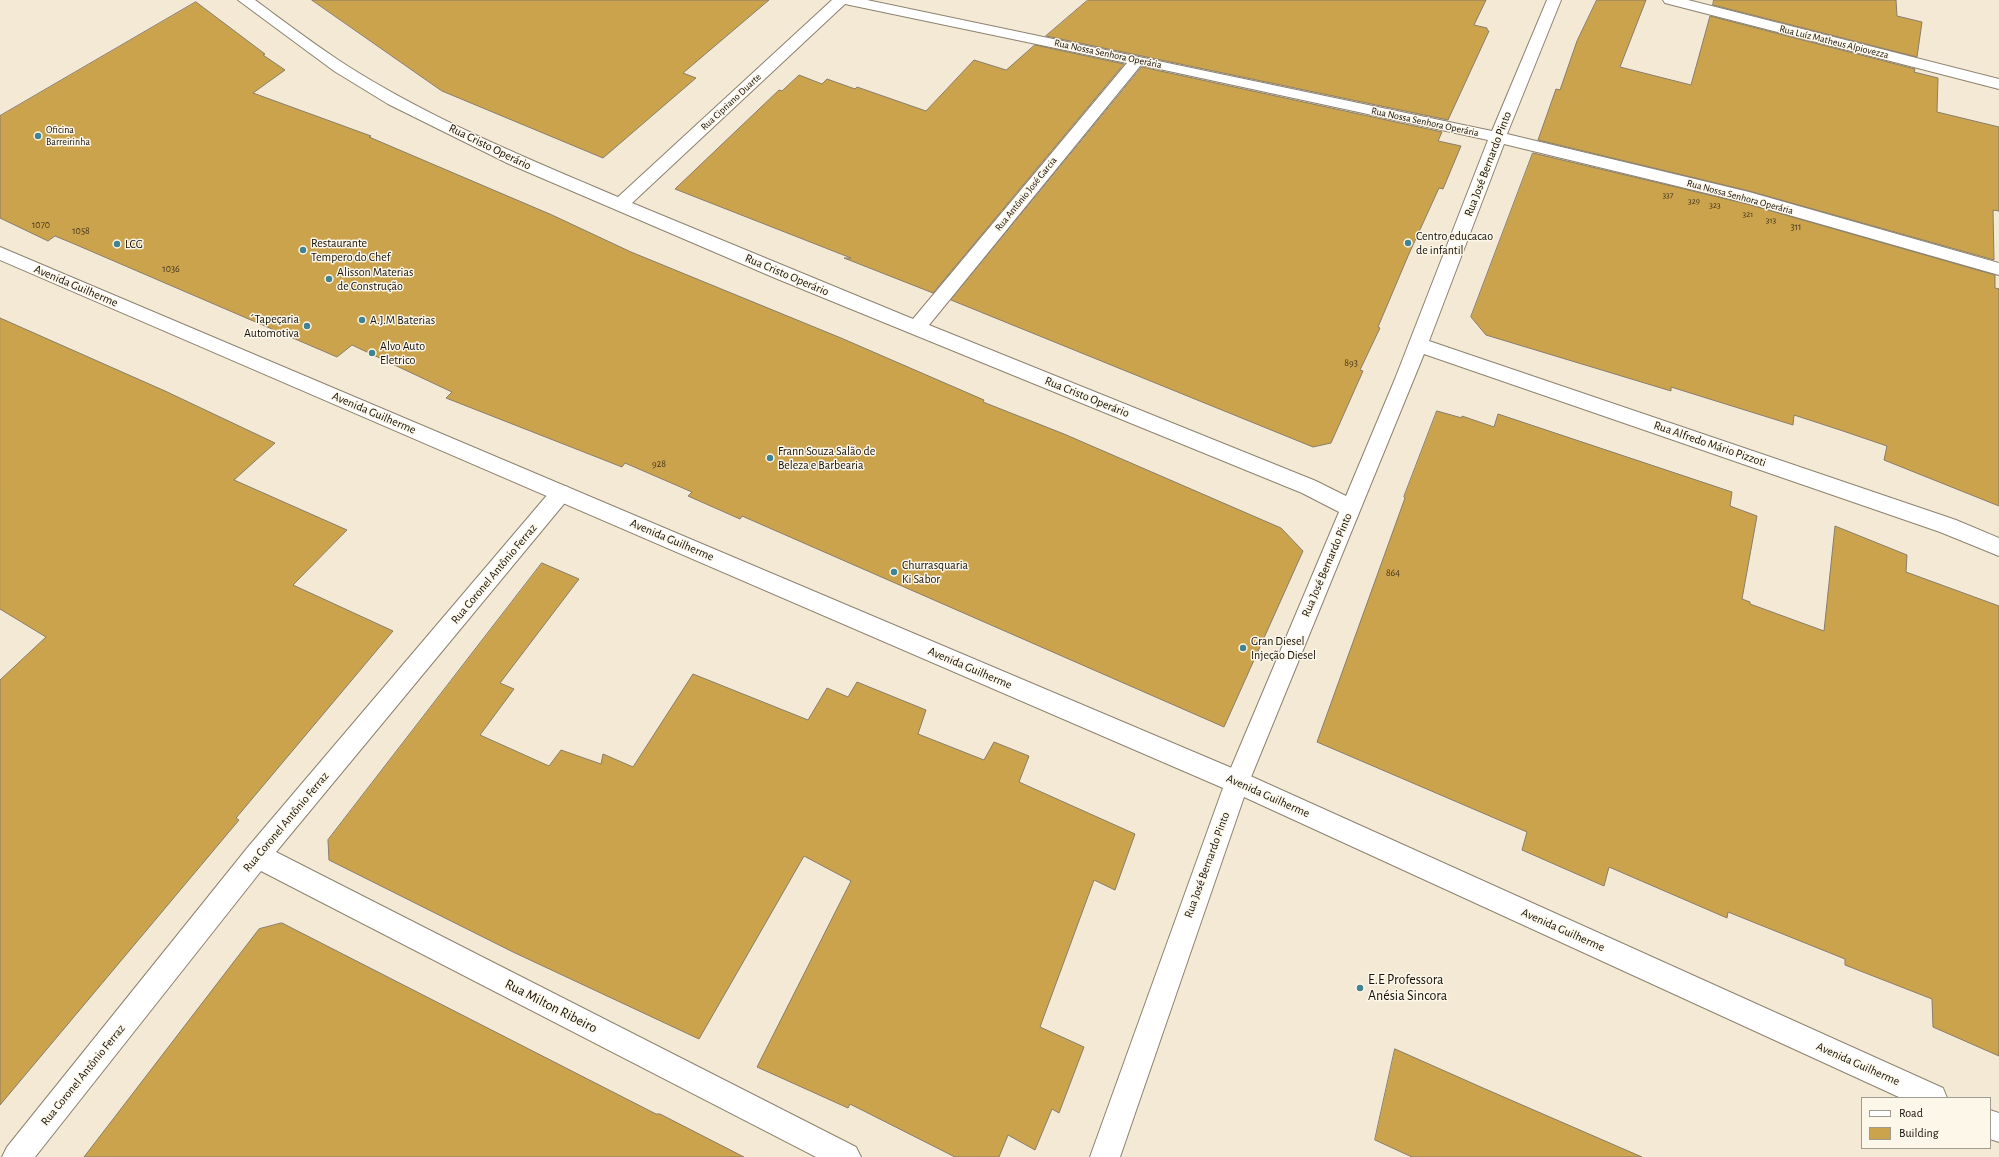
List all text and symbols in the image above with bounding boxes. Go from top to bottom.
street label: Rua Luíz Matheus Alpiovezza [1778,23,1890,61]
street label: Rua Nossa Senhora Operária [1053,37,1163,71]
street label: Rua Cipriano Duarte [698,71,764,133]
street label: Rua Nossa Senhora Operária [1370,105,1480,139]
street label: Rua José Bernardo Pinto [1461,109,1515,219]
street label: Rua Cristo Operário [446,121,534,173]
place label: Oficina Barreirinha [46,124,90,148]
marker: Oficina Barreirinha [33,131,43,141]
street label: Rua Antônio José Garcia [992,155,1060,233]
street label: Rua Nossa Senhora Operária [1686,177,1794,217]
house number: 337 [1662,190,1674,200]
house number: 329 [1688,196,1700,206]
house number: 323 [1709,200,1721,210]
house number: 321 [1743,209,1753,219]
house number: 313 [1766,215,1776,225]
house number: 1070 [32,219,50,231]
house number: 311 [1791,221,1801,233]
house number: 1058 [72,225,90,237]
place label: Centro educacao de infantil [1416,229,1493,257]
place label: Restaurante Tempero do Chef [311,236,390,264]
place label: LCG [125,237,143,251]
marker: Centro educacao de infantil [1403,238,1413,248]
marker: LCG [112,239,122,249]
marker: Restaurante Tempero do Chef [298,245,308,255]
street label: Rua Cristo Operário [743,251,831,299]
street label: Avenida Guilherme [32,262,120,310]
house number: 1036 [162,263,180,275]
place label: Alisson Materias de Construção [337,265,413,293]
marker: Alisson Materias de Construção [324,274,334,284]
place label: ´Tapeçaria Automotiva [244,312,299,340]
place label: A.J.M Baterias [370,313,435,327]
marker: A.J.M Baterias [357,315,367,325]
marker: ´Tapeçaria Automotiva [302,321,312,331]
place label: Alvo Auto Eletrico [380,339,425,367]
marker: Alvo Auto Eletrico [367,348,377,358]
house number: 893 [1344,357,1358,369]
street label: Rua Cristo Operário [1043,373,1131,421]
street label: Avenida Guilherme [330,389,418,437]
street label: Rua Alfredo Mário Pizzoti [1652,418,1768,470]
place label: Frann Souza Salão de Beleza e Barbearia [778,444,875,472]
marker: Frann Souza Salão de Beleza e Barbearia [765,453,775,463]
house number: 928 [652,458,666,470]
street label: Rua José Bernardo Pinto [1299,511,1355,619]
street label: Avenida Guilherme [628,516,716,564]
street label: Rua Coronel Antônio Ferraz [448,521,540,627]
place label: Churrasquaria Ki Sabor [902,558,968,586]
marker: Churrasquaria Ki Sabor [889,567,899,577]
house number: 864 [1386,567,1400,579]
place label: Gran Diesel Injeção Diesel [1251,634,1316,662]
marker: Gran Diesel Injeção Diesel [1238,643,1248,653]
street label: Avenida Guilherme [926,644,1014,692]
street label: Rua Coronel Antônio Ferraz [240,769,332,875]
street label: Avenida Guilherme [1224,771,1312,821]
street label: Rua José Bernardo Pinto [1181,810,1233,920]
street label: Avenida Guilherme [1519,905,1607,955]
place label: E.E Professora Anésia Sincora [1368,972,1447,1004]
street label: Rua Milton Ribeiro [502,975,600,1037]
marker: E.E Professora Anésia Sincora [1355,983,1365,993]
street label: Rua Coronel Antônio Ferraz [38,1022,128,1128]
street label: Avenida Guilherme [1814,1039,1902,1089]
legend [1861,1097,1991,1149]
text: Road [1899,1107,1923,1119]
text: Building [1899,1127,1939,1139]

